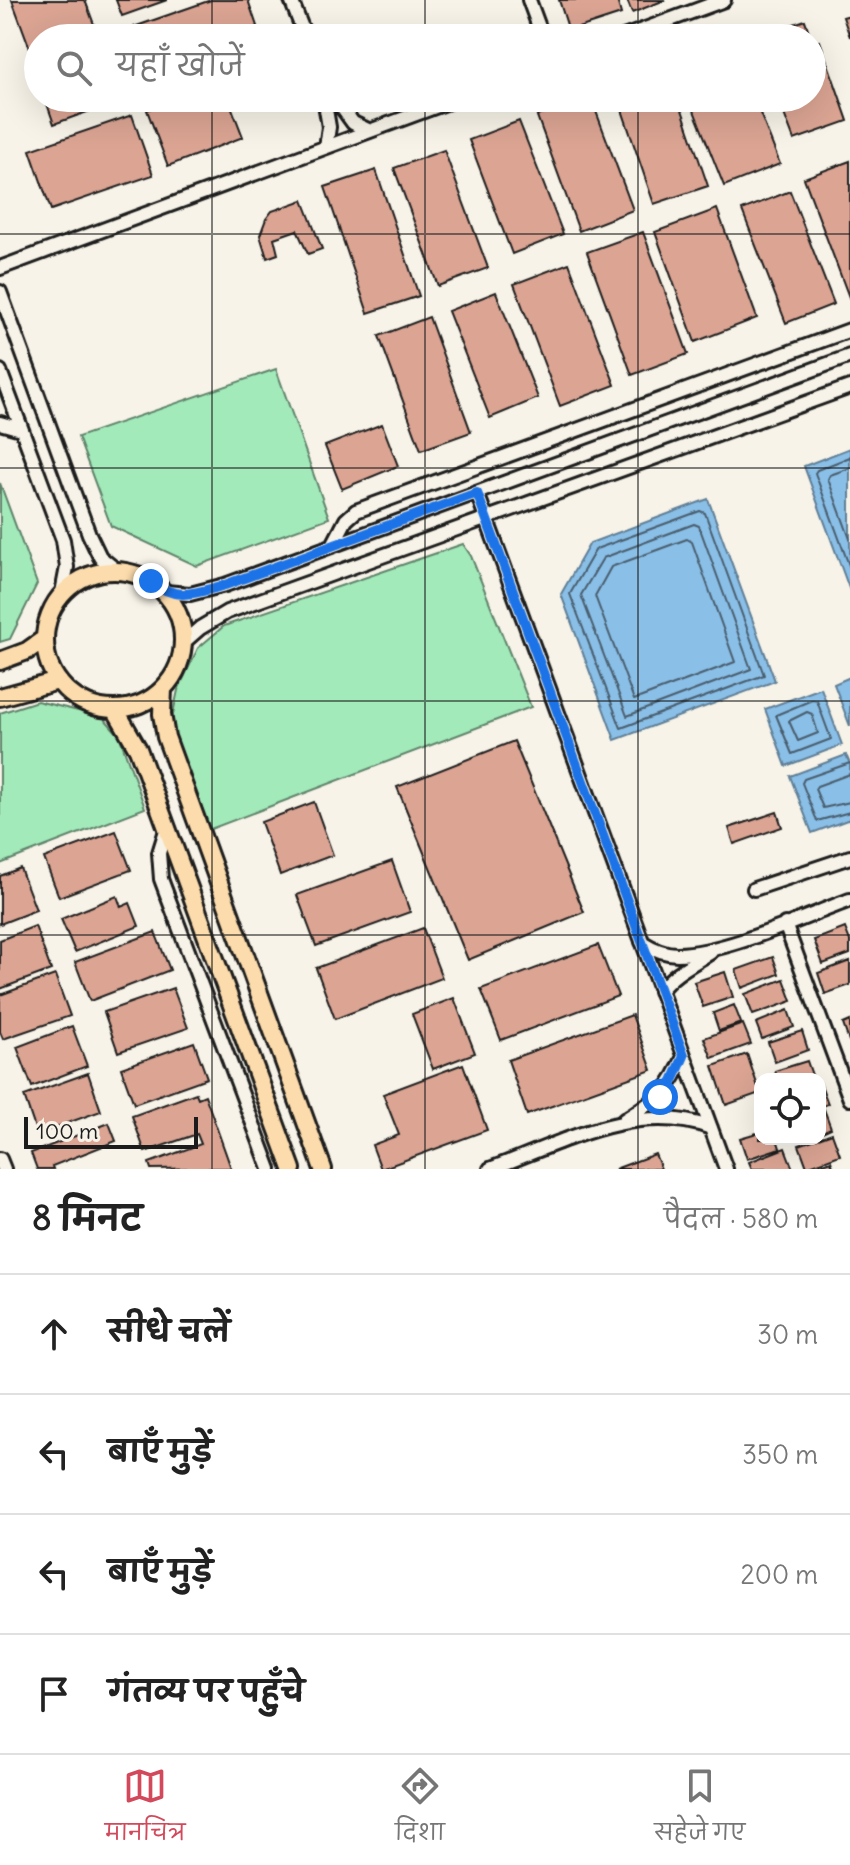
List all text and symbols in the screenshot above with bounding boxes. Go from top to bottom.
search box [24,24,826,112]
icon: search [52,46,96,90]
text: यहाँ खोजें [116,46,244,84]
route end [133,563,169,599]
map controls [754,1073,826,1145]
button: locate [754,1073,826,1145]
route start [642,1079,678,1115]
scale bar [24,1113,198,1149]
text: 100 m [36,1117,98,1145]
text: 8 मिनट [32,1196,142,1239]
text: पैदल · 580 m [664,1202,818,1235]
icon: ahead [32,1312,76,1356]
text: सीधे चलें [108,1312,230,1350]
text: 30 m [757,1318,818,1351]
icon: left [32,1432,76,1476]
text: बाएँ मुड़ें [108,1432,213,1470]
text: 350 m [742,1438,818,1471]
icon: left [32,1552,76,1596]
text: बाएँ मुड़ें [108,1552,213,1590]
text: 200 m [741,1558,818,1591]
icon: arrive [32,1672,76,1716]
text: गंतव्य पर पहुँचे [108,1672,305,1710]
tab: मानचित्र [105,1764,185,1857]
tab: दिशा [395,1764,445,1857]
tab: सहेजे गए [654,1764,745,1857]

